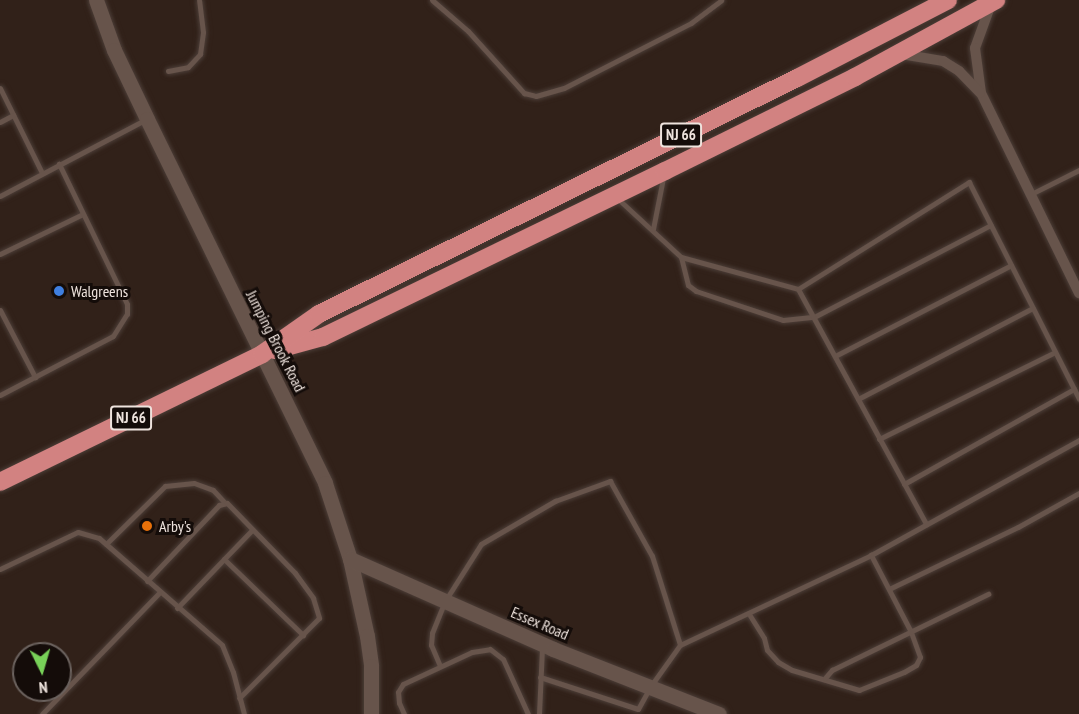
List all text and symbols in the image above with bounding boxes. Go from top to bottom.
road number: NJ 66 [660,123,702,147]
place label: Walgreens [71,281,128,301]
marker: Walgreens [52,284,66,298]
street label: Jumping Brook Road [242,287,310,395]
road number: NJ 66 [110,406,152,430]
place label: Arby's [159,516,191,536]
marker: Arby's [140,519,154,533]
street label: Essex Road [508,602,572,644]
north arrow [12,642,72,702]
text: N [38,678,49,698]

